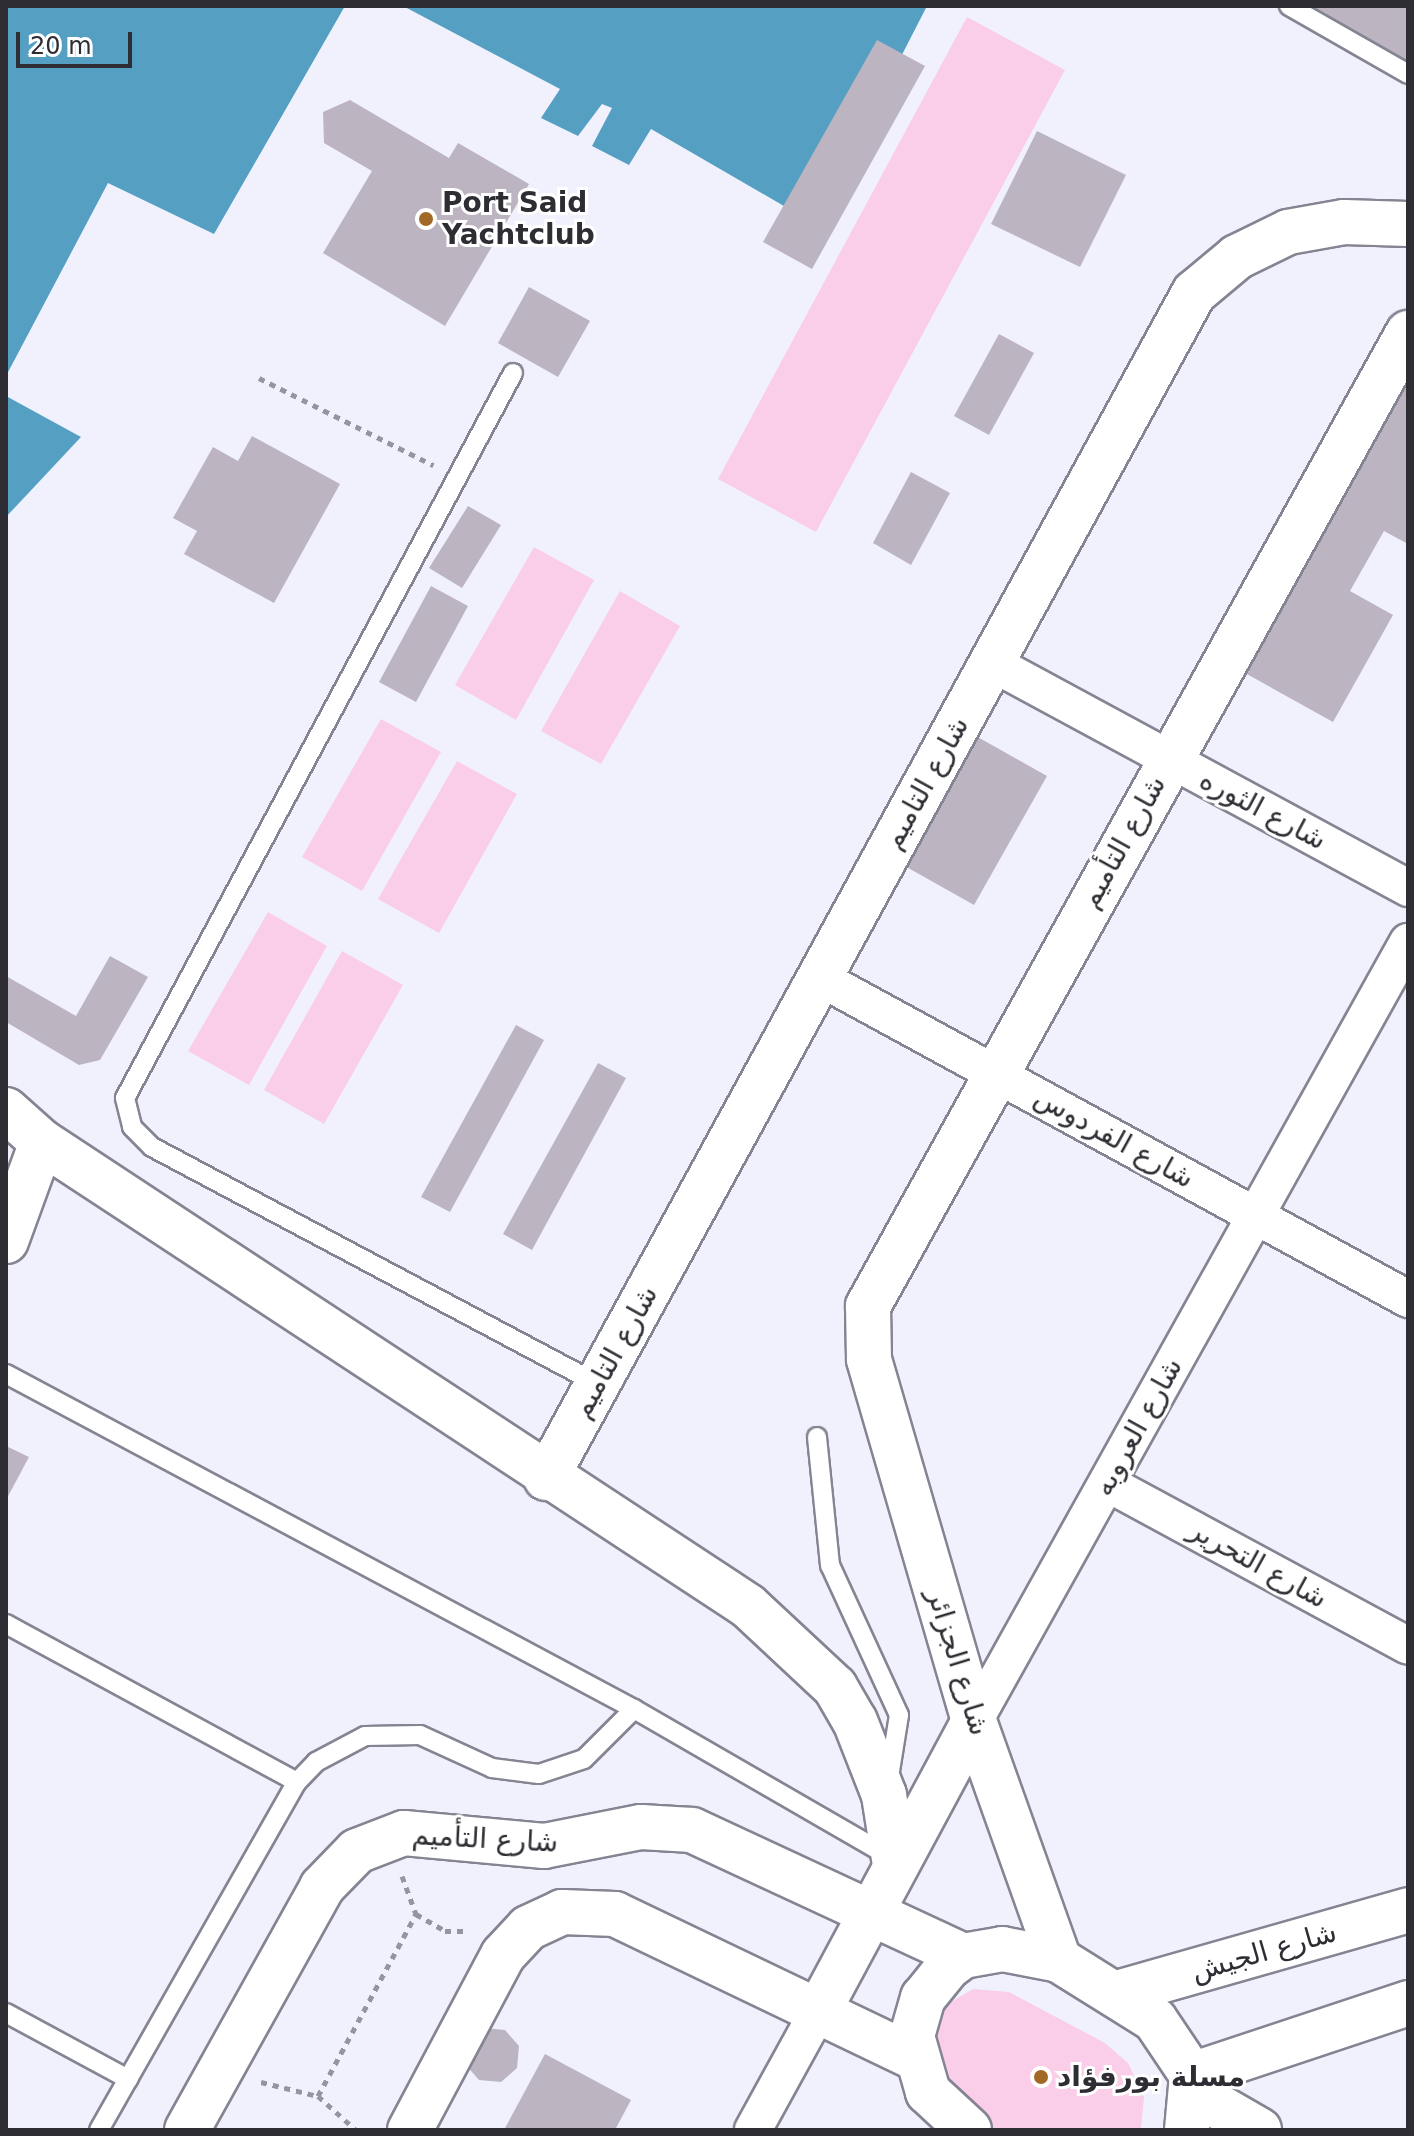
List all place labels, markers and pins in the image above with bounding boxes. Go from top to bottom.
place label: Port Said Yachtclub [442,186,595,252]
marker: Port Said Yachtclub [417,210,435,228]
place label: مسلة بورفؤاد [1057,2060,1245,2094]
marker: مسلة بورفؤاد [1032,2068,1050,2086]

